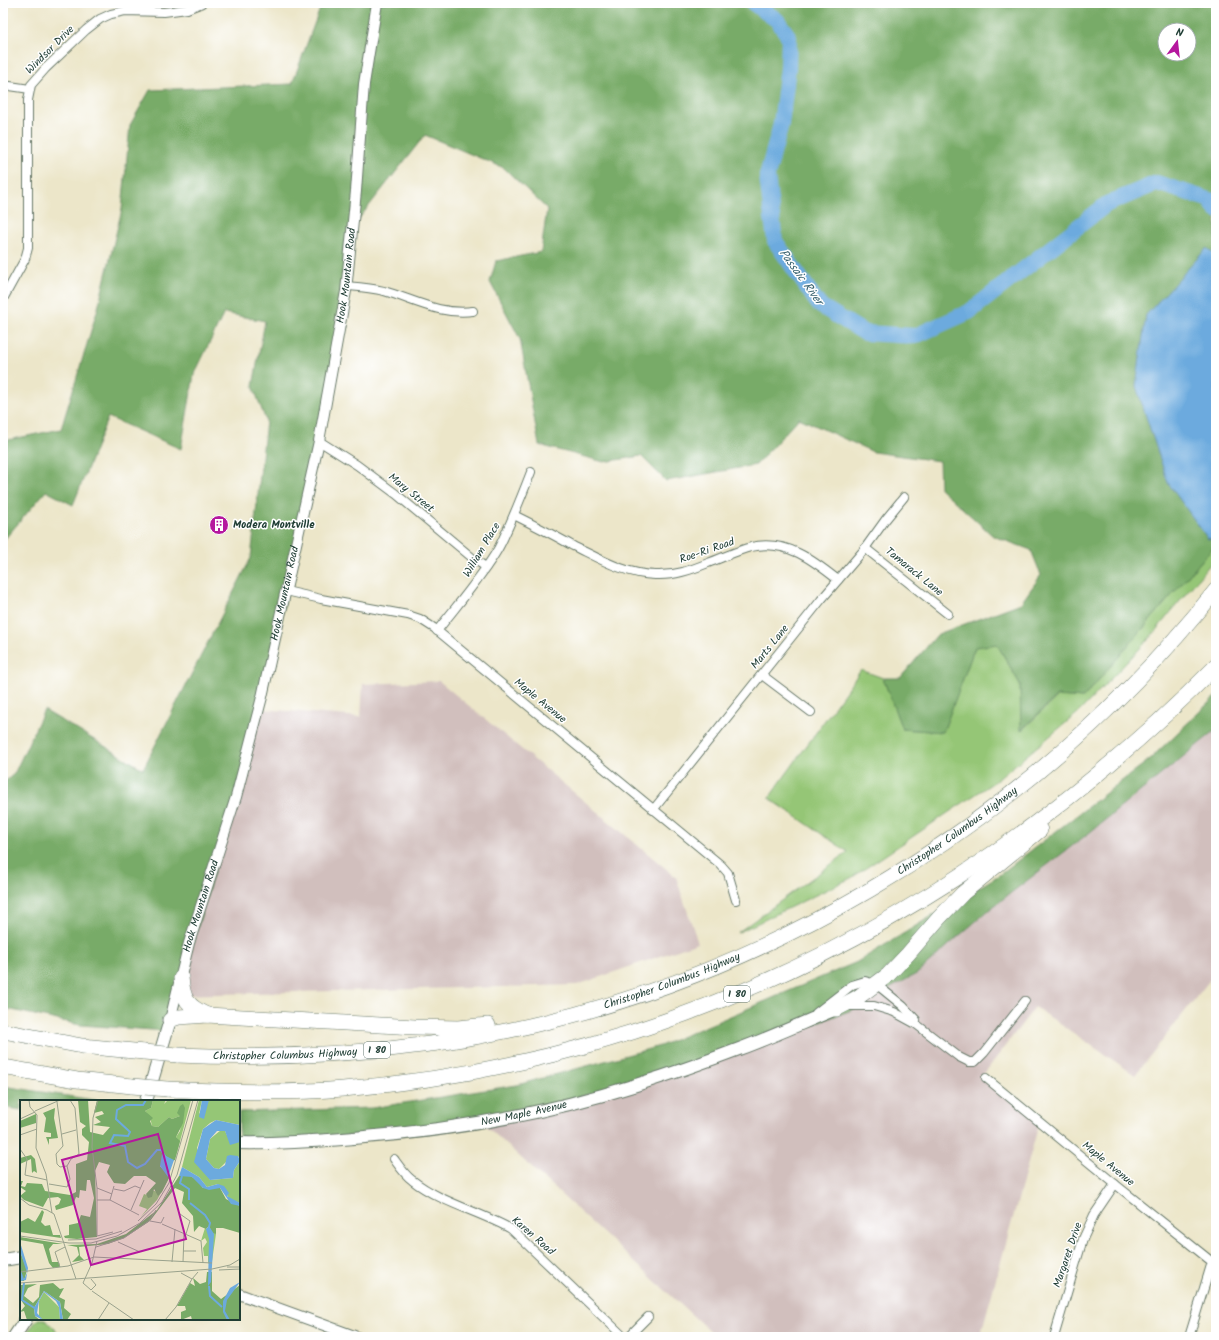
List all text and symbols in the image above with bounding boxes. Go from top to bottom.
street label: Windsor Drive [21,21,79,79]
north arrow [1157,22,1197,62]
text: N [1174,24,1185,43]
street label: Hook Mountain Road [331,226,361,325]
water label: Passaic River [774,245,830,311]
street label: Mary Street [384,469,439,518]
building icon: Modera Montville [208,514,230,536]
place label: Modera Montville [233,516,315,534]
street label: William Place [459,519,506,581]
street label: Roe-Ri Road [677,533,737,569]
street label: Tamarack Lane [881,543,947,601]
street label: Hook Mountain Road [266,544,304,642]
street label: Marts Lane [746,621,794,673]
street label: Maple Avenue [510,674,570,728]
street label: Christopher Columbus Highway [893,782,1022,880]
street label: Hook Mountain Road [178,857,224,954]
street label: Christopher Columbus Highway [601,948,744,1015]
road number: I 80 [724,986,750,1002]
road number: I 80 [364,1042,390,1058]
street label: Christopher Columbus Highway [213,1043,359,1066]
street label: New Maple Avenue [479,1096,569,1131]
inset map [20,1100,240,1320]
street label: Maple Avenue [1078,1137,1138,1191]
street label: Karen Road [507,1212,559,1260]
street label: Margaret Drive [1048,1220,1088,1290]

